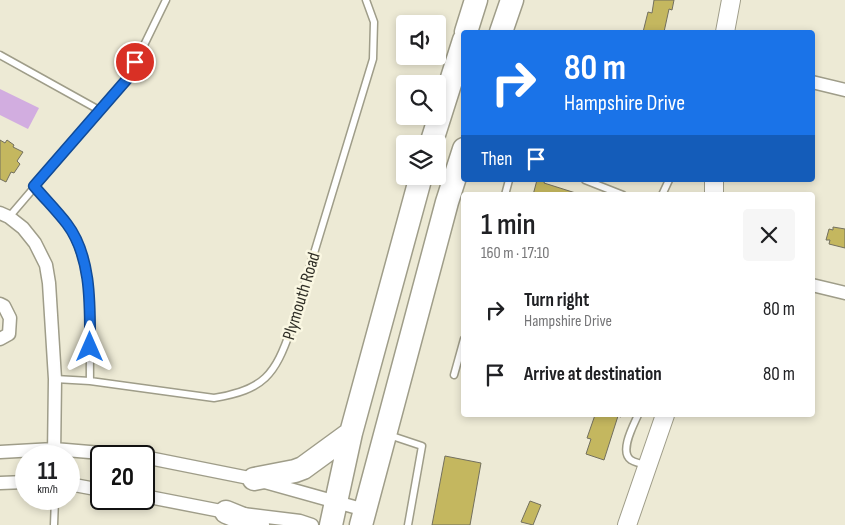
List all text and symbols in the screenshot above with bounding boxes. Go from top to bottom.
map controls [396,15,446,185]
button: sound [396,15,446,65]
pin [114,41,156,83]
text: 80 m [564,47,626,90]
icon: arrive [121,48,149,76]
icon: right [481,50,546,115]
button: search [396,75,446,125]
text: Hampshire Drive [564,90,685,117]
button: layers [396,135,446,185]
icon: arrive [522,145,550,173]
text: Then [481,148,512,171]
text: 1 min [481,207,536,243]
button: close [743,209,795,261]
text: 160 m · 17:10 [481,244,549,263]
street label: Plymouth Road [278,250,325,342]
text: Turn right [524,289,589,312]
icon: right [481,296,509,324]
text: 80 m [763,298,795,321]
text: Hampshire Drive [524,312,612,331]
position arrow [63,320,115,372]
icon: arrive [481,361,509,389]
text: Arrive at destination [524,363,662,386]
text: 80 m [763,363,795,386]
speed limit sign: 20 [90,445,155,510]
text: 11 [38,456,57,487]
text: km/h [37,482,58,497]

